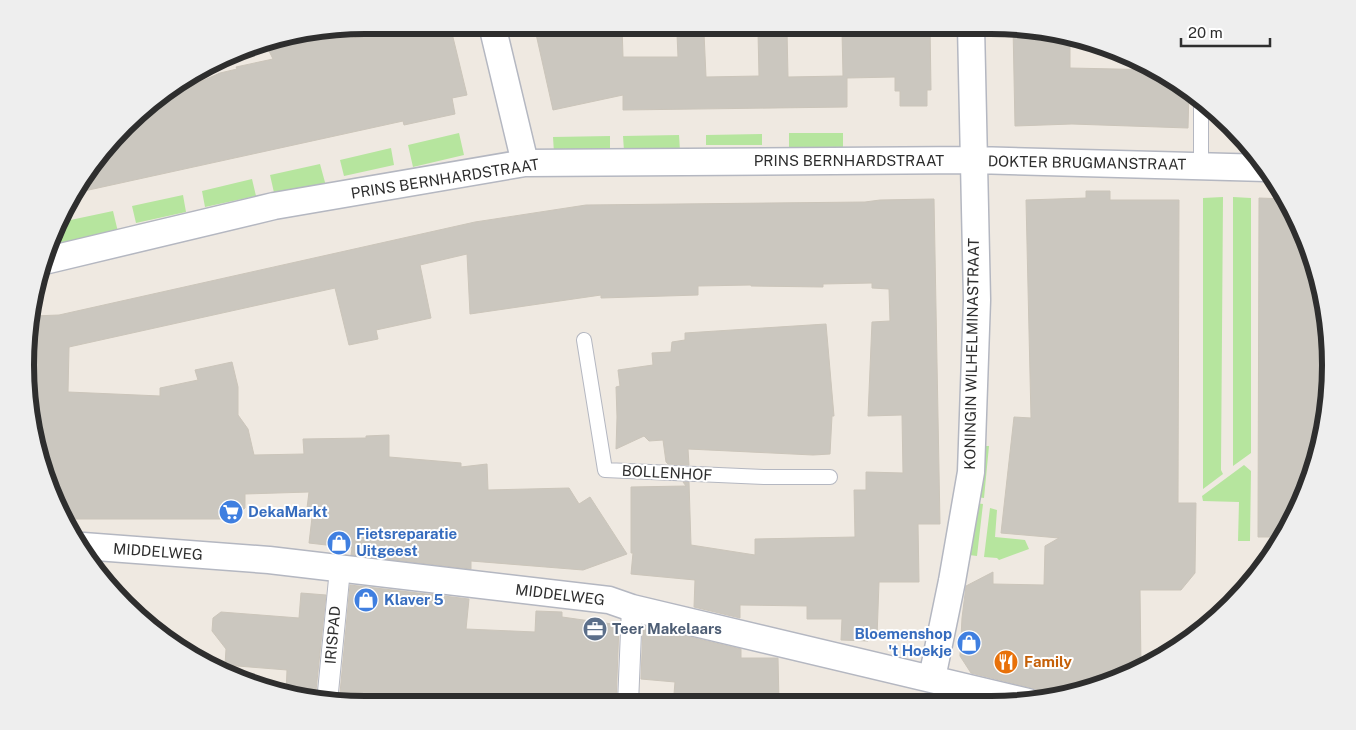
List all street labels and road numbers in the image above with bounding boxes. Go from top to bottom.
street label: PRINS BERNHARDSTRAAT [754,152,944,169]
street label: DOKTER BRUGMANSTRAAT [988,152,1186,173]
street label: PRINS BERNHARDSTRAAT [350,155,540,202]
street label: KONINGIN WILHELMINASTRAAT [961,238,982,470]
street label: BOLLENHOF [621,462,713,483]
street label: MIDDELWEG [113,540,204,563]
street label: MIDDELWEG [514,581,606,608]
street label: IRISPAD [321,605,344,665]

